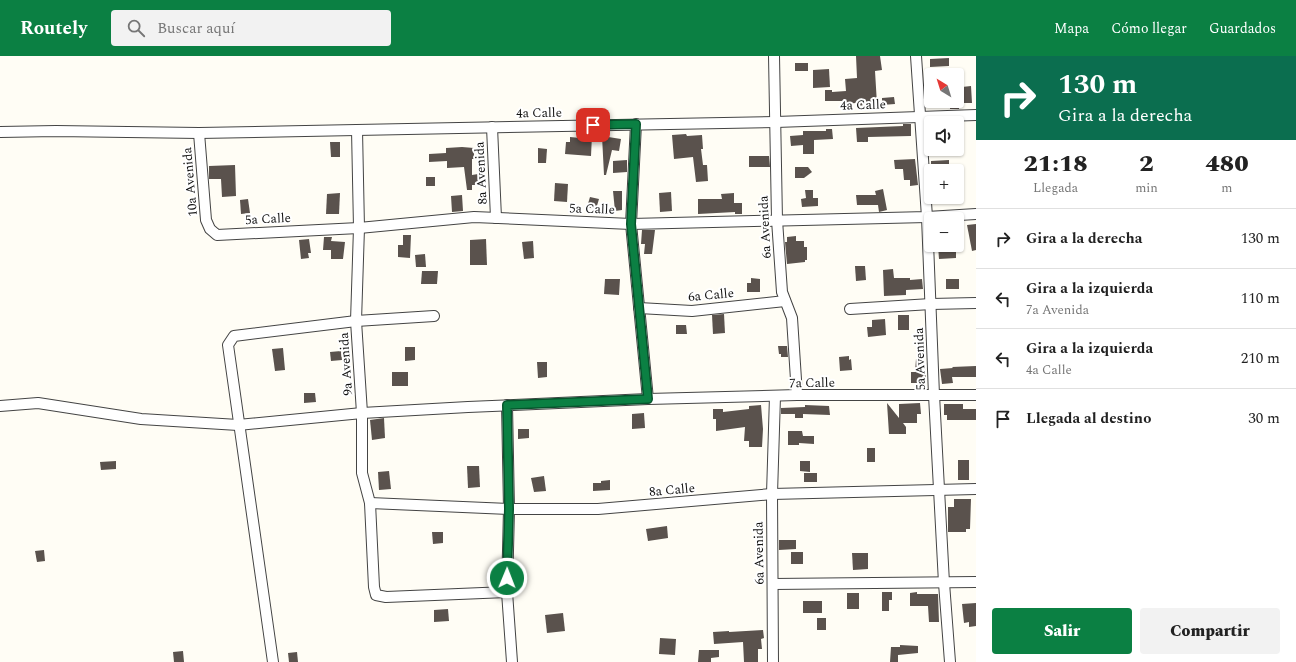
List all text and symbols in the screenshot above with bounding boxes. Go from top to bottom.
search box [111,10,391,46]
text: Routely [20,14,87,43]
icon: search [125,17,147,39]
text: Buscar aquí [157,17,235,40]
text: Mapa [1054,18,1089,39]
text: Cómo llegar [1111,18,1187,39]
text: Guardados [1209,18,1276,39]
text: 130 m [1058,63,1137,106]
north arrow [924,68,964,108]
map controls [924,68,964,252]
icon: right [992,72,1044,124]
street label: 4a Calle [840,94,886,116]
text: Gira a la derecha [1058,102,1192,129]
street label: 4a Calle [516,103,562,123]
pin [576,108,610,142]
icon: arrive [582,114,604,136]
button: sound [924,116,964,156]
street label: 8a Avenida [469,140,493,205]
street label: 10a Avenida [177,146,203,218]
text: 21:18 [1023,146,1088,182]
text: 2 [1139,146,1154,182]
text: 480 [1205,146,1249,182]
button: + [924,164,964,204]
text: Llegada [1033,178,1078,198]
text: min [1135,178,1158,198]
text: m [1221,178,1233,198]
street label: 6a Avenida [753,194,777,259]
street label: 5a Calle [569,198,615,220]
street label: 5a Calle [245,208,291,230]
button: − [924,212,964,252]
text: Gira a la derecha [1026,227,1142,250]
text: 130 m [1241,227,1280,250]
icon: right [992,228,1014,250]
text: Gira a la izquierda [1026,277,1153,300]
street label: 6a Calle [687,283,735,307]
text: 110 m [1241,287,1280,310]
icon: left [992,288,1014,310]
text: 7a Avenida [1026,300,1089,320]
street label: 5a Avenida [909,327,931,391]
street label: 9a Avenida [334,331,358,396]
text: Gira a la izquierda [1026,337,1153,360]
text: 210 m [1241,347,1280,370]
icon: left [992,348,1014,370]
text: 4a Calle [1026,360,1072,380]
street label: 7a Calle [789,373,835,393]
text: Llegada al destino [1026,407,1151,430]
text: 30 m [1248,407,1280,430]
icon: arrive [992,408,1014,430]
street label: 8a Calle [648,478,696,502]
street label: 6a Avenida [748,521,770,585]
position arrow [486,557,528,599]
button: Salir [992,608,1132,654]
button: Compartir [1140,608,1280,654]

